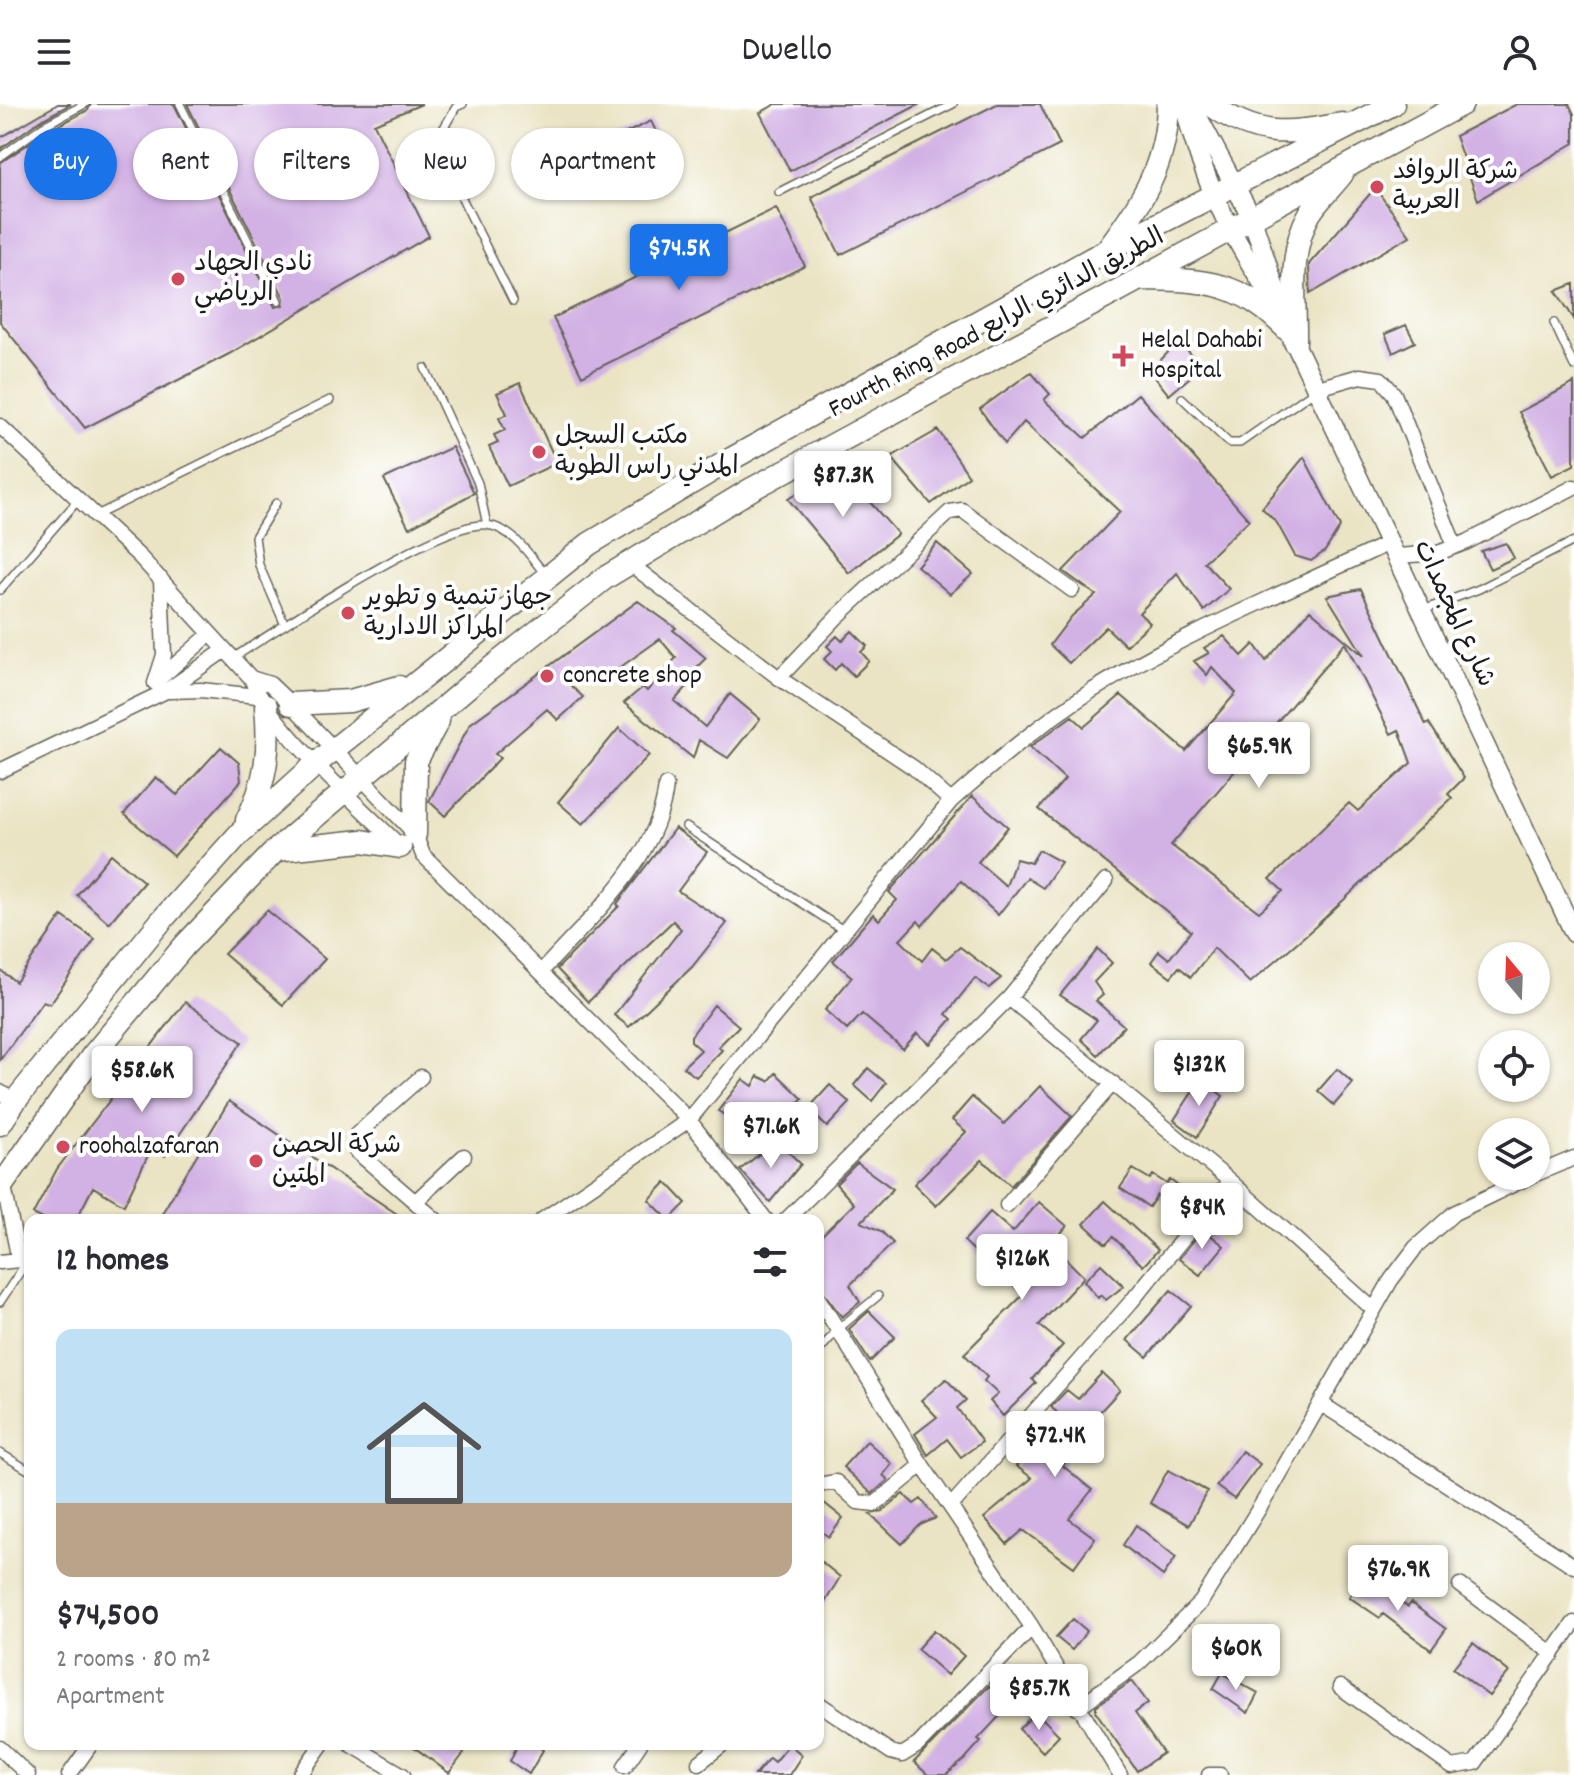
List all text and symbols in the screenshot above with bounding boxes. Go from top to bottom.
text: Dwello [742,26,832,78]
icon: menu [32,30,76,74]
icon: person [1498,30,1542,74]
chip: Buy [24,128,117,200]
chip: Rent [133,128,238,200]
chip: Filters [254,128,379,200]
chip: New [395,128,495,200]
chip: Apartment [511,128,684,200]
place label: شركة الروافد العربية [1393,154,1518,221]
marker: شركة الروافد العربية [1368,178,1386,196]
street label: Fourth Ring Road الطريق الدائري الرابع [822,219,1172,429]
pin: $74.5K [614,224,744,292]
text: $74.5K [648,231,710,268]
place label: نادي الجهاد الرياضي [194,246,312,314]
marker: نادي الجهاد الرياضي [169,270,187,288]
place label: Helal Dahabi Hospital [1141,323,1262,390]
marker: Helal Dahabi Hospital [1112,345,1134,367]
place label: مكتب السجل المدني راس الطوبة [555,419,739,487]
marker: مكتب السجل المدني راس الطوبة [530,443,548,461]
pin: $87.3K [778,451,908,519]
text: $87.3K [812,458,874,495]
street label: شارع المجمدات [1403,534,1503,694]
place label: جهاز تنمية و تطوير المراكز الادارية [362,580,552,647]
marker: جهاز تنمية و تطوير المراكز الادارية [339,604,357,622]
place label: concrete shop [563,658,702,695]
marker: concrete shop [538,667,556,685]
pin: $65.9K [1194,722,1324,790]
text: $65.9K [1226,729,1292,766]
north arrow [1478,942,1550,1014]
map controls [1478,942,1550,1190]
button: locate [1478,1030,1550,1102]
pin: $132K [1143,1040,1255,1108]
pin: $58.6K [77,1046,207,1114]
text: $132K [1172,1047,1226,1084]
text: $58.6K [110,1053,174,1090]
pin: $71.6K [706,1102,836,1170]
text: $71.6K [742,1109,800,1146]
button: layers [1478,1118,1550,1190]
place label: شركة الحصن المتين [272,1128,401,1195]
place label: roohalzafaran [79,1129,219,1166]
marker: roohalzafaran [54,1138,72,1156]
marker: شركة الحصن المتين [247,1152,265,1170]
pin: $84K [1155,1183,1249,1251]
text: $84K [1179,1190,1225,1227]
pin: $126K [966,1234,1078,1302]
text: 12 homes [56,1238,169,1287]
icon: filters [748,1240,792,1284]
text: $126K [995,1241,1050,1278]
icon: home [352,1381,496,1525]
pin: $72.4K [990,1411,1120,1479]
text: $72.4K [1024,1418,1086,1455]
pin: $76.9K [1333,1545,1463,1613]
text: $76.9K [1366,1552,1430,1589]
text: $74,500 [56,1593,160,1642]
pin: $60K [1189,1624,1283,1692]
text: $60K [1210,1631,1262,1668]
text: 2 rooms · 80 m² [56,1642,211,1679]
pin: $85.7K [974,1664,1104,1732]
text: $85.7K [1008,1671,1070,1708]
text: Apartment [56,1679,165,1716]

